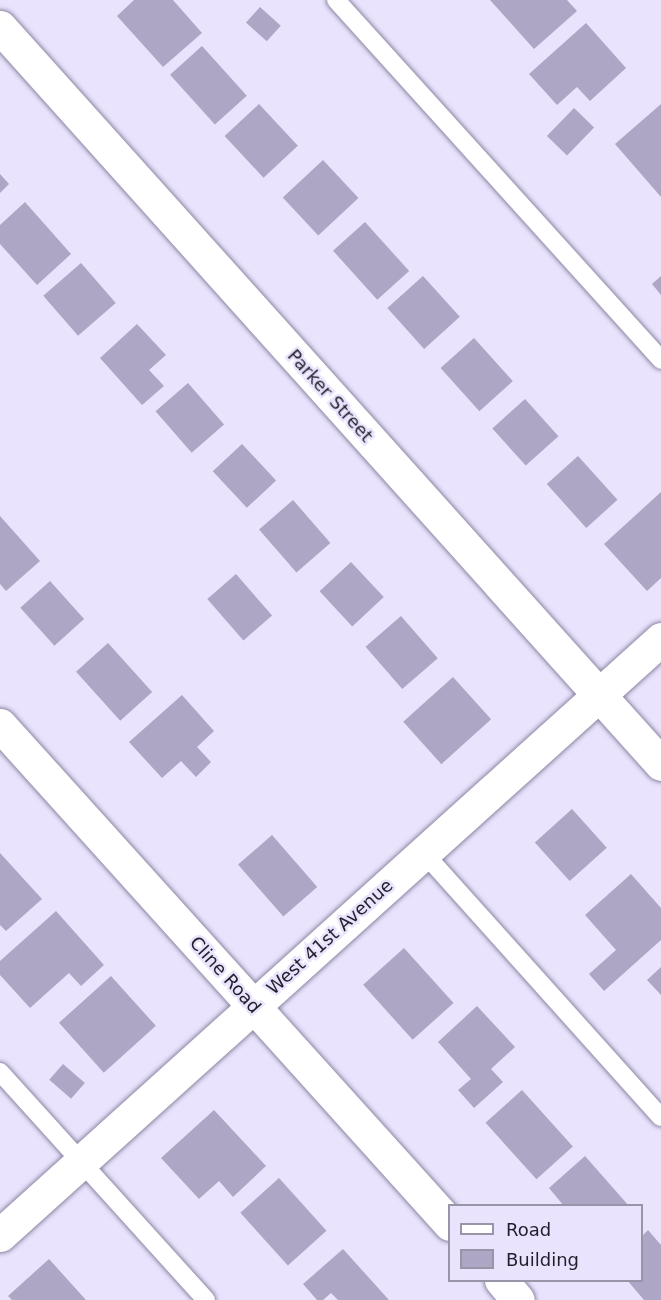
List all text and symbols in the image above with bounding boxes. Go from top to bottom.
street label: Parker Street [283,345,377,447]
street label: West 41st Avenue [263,875,397,999]
street label: Cline Road [185,932,265,1018]
legend [448,1204,643,1282]
text: Road [506,1219,551,1240]
text: Building [506,1249,579,1270]

